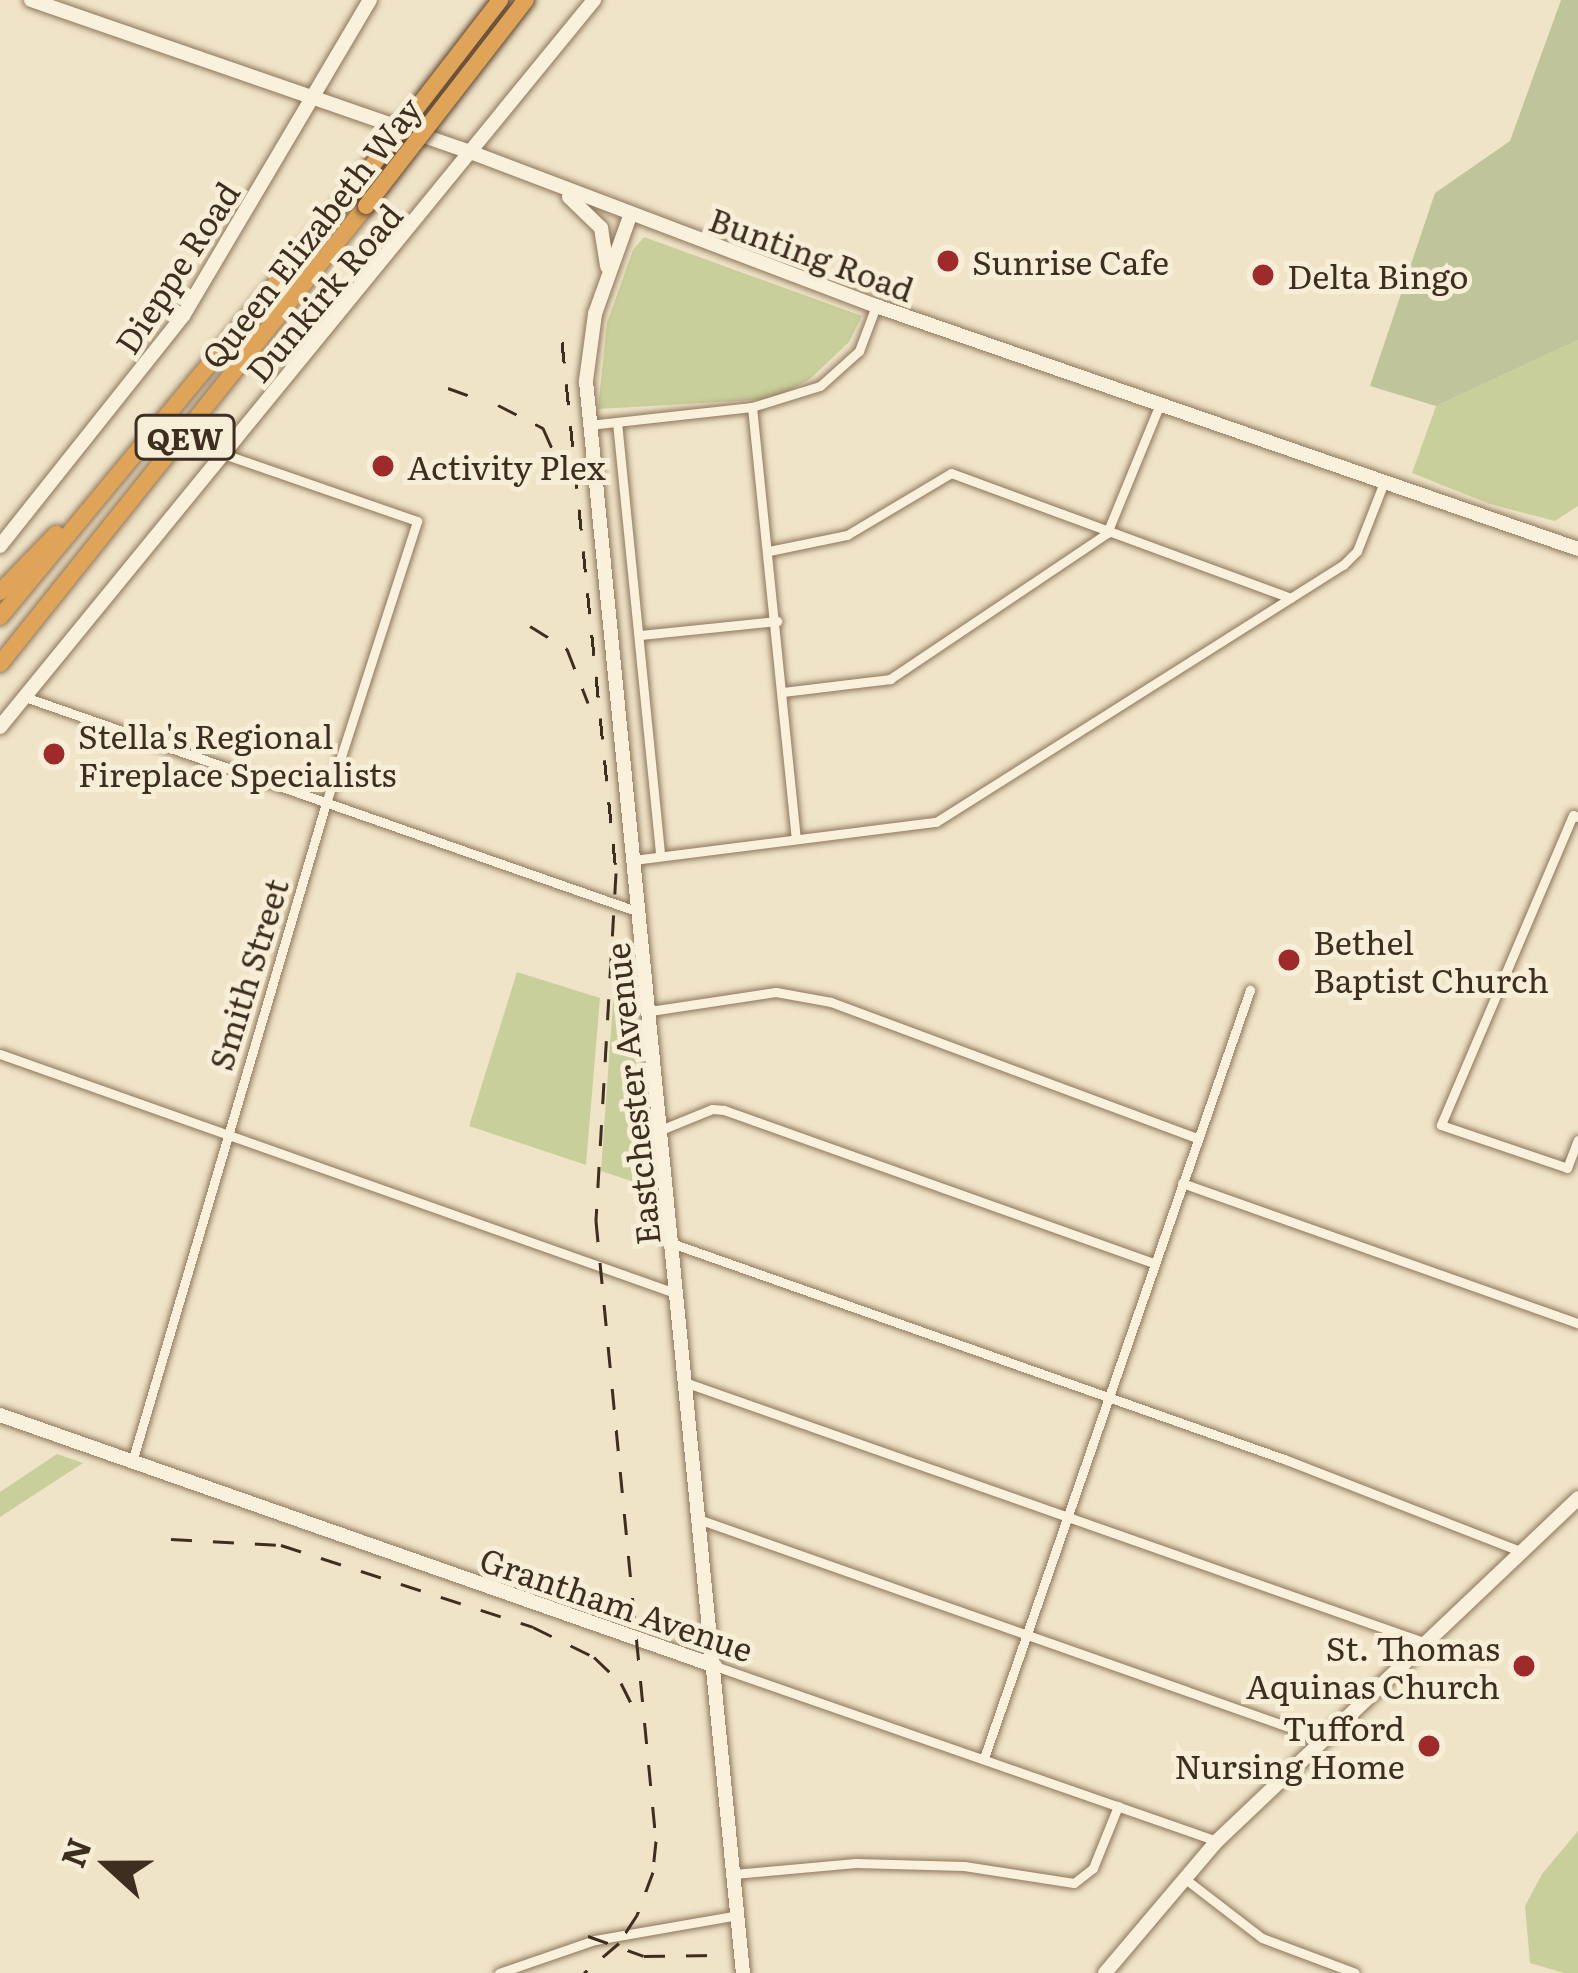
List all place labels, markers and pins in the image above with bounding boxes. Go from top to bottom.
place label: Sunrise Cafe [972,241,1169,281]
marker: Sunrise Cafe [935,248,961,274]
place label: Delta Bingo [1287,255,1469,295]
marker: Delta Bingo [1250,262,1276,288]
place label: Activity Plex [407,446,606,486]
marker: Activity Plex [370,453,396,479]
place label: Stella's Regional Fireplace Specialists [78,715,396,793]
marker: Stella's Regional Fireplace Specialists [41,741,67,767]
place label: Bethel Baptist Church [1313,921,1549,999]
marker: Bethel Baptist Church [1276,947,1302,973]
place label: St. Thomas Aquinas Church [1246,1627,1500,1705]
marker: St. Thomas Aquinas Church [1511,1653,1537,1679]
place label: Tufford Nursing Home [1174,1707,1405,1785]
marker: Tufford Nursing Home [1416,1733,1442,1759]

